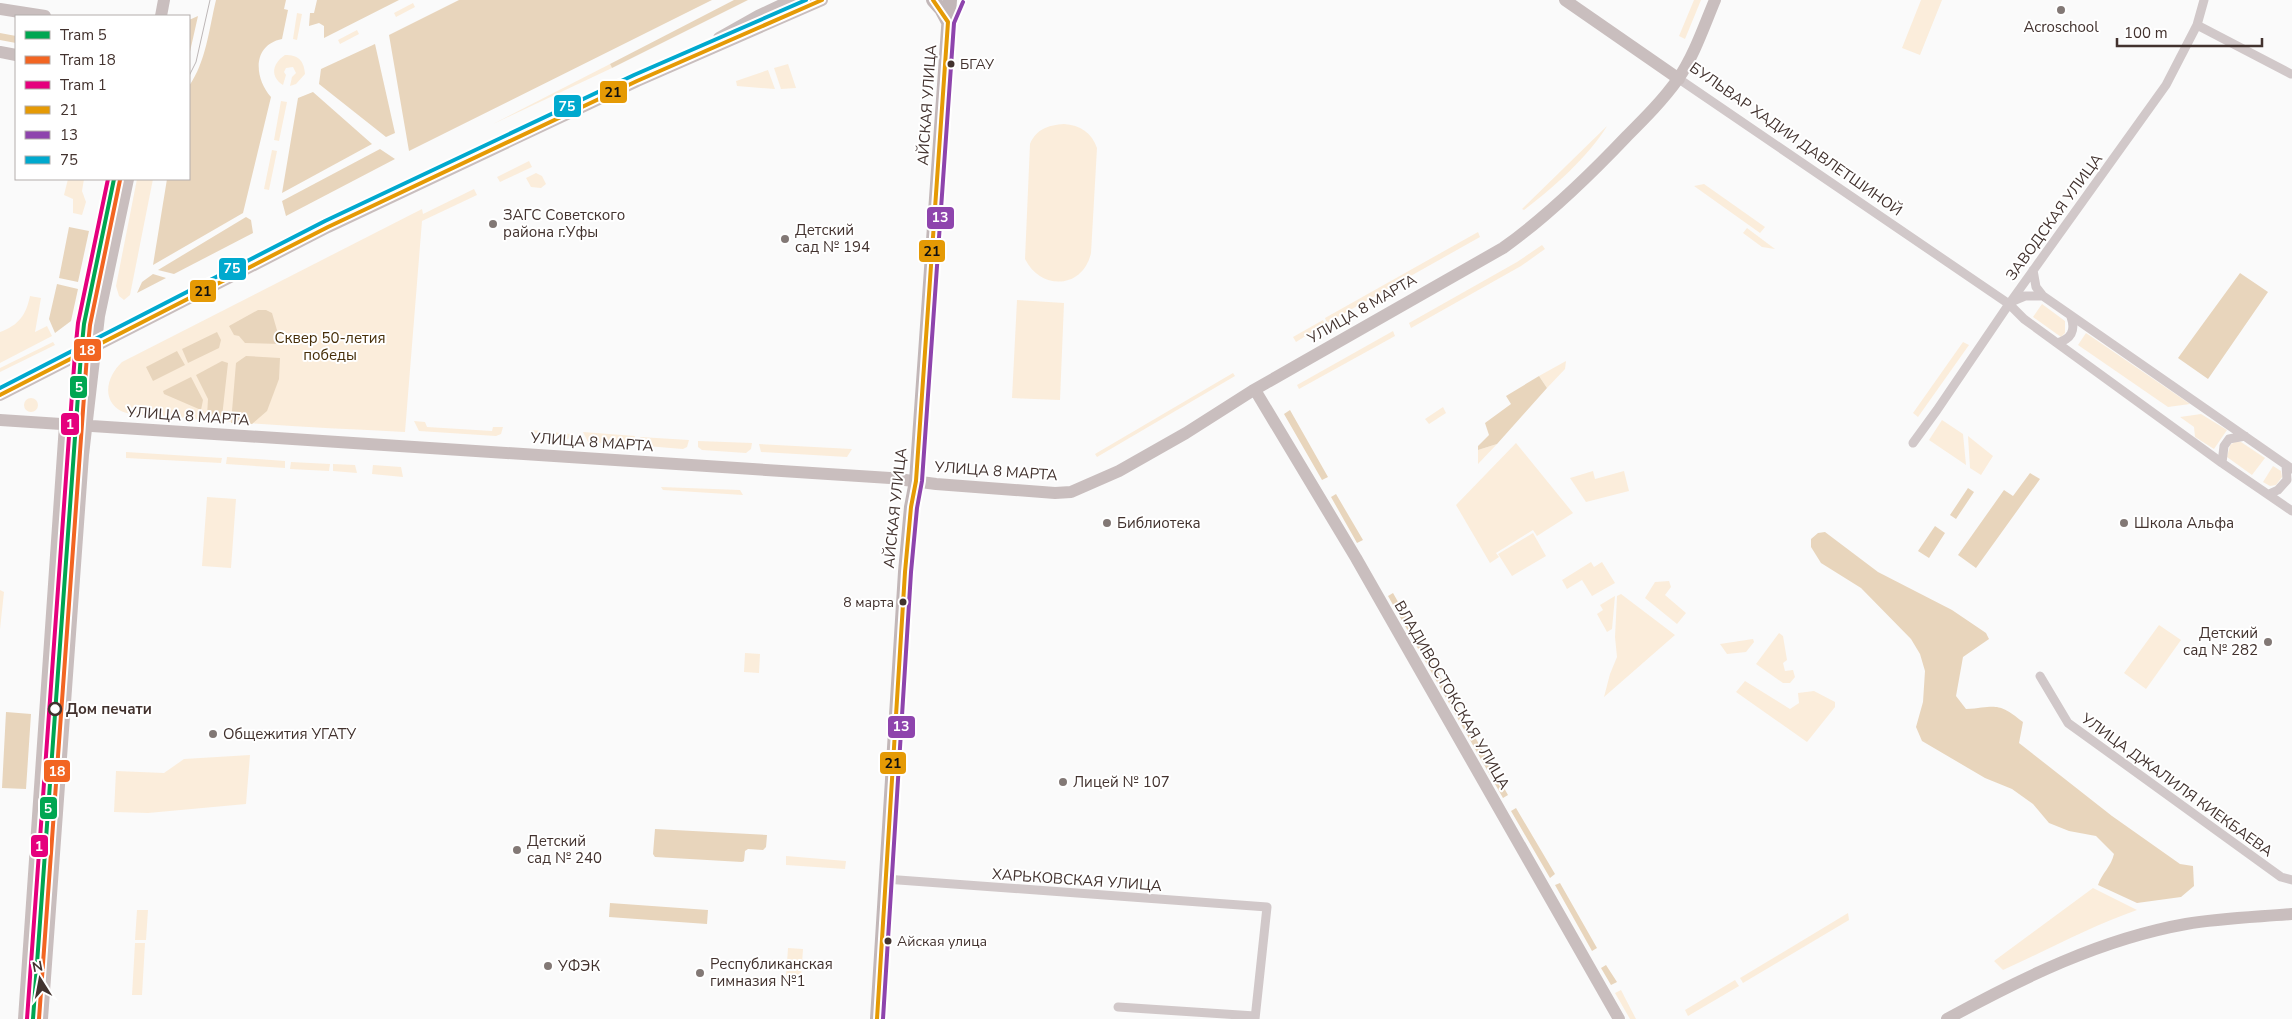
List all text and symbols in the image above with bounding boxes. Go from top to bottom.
marker: Acroschool [2055,4,2067,16]
legend [15,15,190,180]
scale bar [2117,15,2262,47]
place label: Acroschool [2023,17,2099,37]
text: 100 m [2124,23,2168,43]
text: Tram 5 [60,25,107,45]
street label: АЙСКАЯ УЛИЦА [913,44,941,166]
text: Tram 18 [60,50,116,70]
place label: БГАУ [960,55,995,74]
street label: БУЛЬВАР ХАДИИ ДАВЛЕТШИНОЙ [1686,58,1906,220]
marker: БГАУ [946,59,956,69]
text: Tram 1 [60,75,107,95]
line badge: 21 [599,80,628,104]
text: 21 [605,83,621,102]
line badge: 75 [553,94,582,118]
text: 75 [559,97,575,116]
text: 21 [60,100,78,120]
text: 13 [60,125,78,145]
street label: ЗАВОДСКАЯ УЛИЦА [2001,149,2107,285]
text: 75 [60,150,78,170]
place label: ЗАГС Советского района г.Уфы [503,205,625,242]
line badge: 13 [926,206,955,230]
text: 13 [932,208,948,227]
marker: ЗАГС Советского района г.Уфы [487,218,499,230]
place label: Детский сад № 194 [795,220,870,257]
marker: Детский сад № 194 [779,233,791,245]
line badge: 21 [918,239,946,263]
text: 21 [924,242,940,261]
line badge: 75 [218,257,247,281]
text: 75 [224,259,240,278]
street label: УЛИЦА 8 МАРТА [1303,270,1420,349]
line badge: 21 [189,279,217,303]
text: 21 [195,282,211,301]
park label: Сквер 50-летия победы [274,328,386,365]
line badge: 18 [73,338,102,362]
text: 18 [79,341,95,360]
line badge: 5 [69,375,88,399]
text: 5 [75,378,83,397]
street label: УЛИЦА 8 МАРТА [125,402,250,430]
line badge: 1 [60,412,80,436]
text: 1 [66,415,74,434]
street label: УЛИЦА 8 МАРТА [529,428,654,456]
street label: АЙСКАЯ УЛИЦА [879,447,911,569]
street label: УЛИЦА 8 МАРТА [933,457,1058,485]
place label: Библиотека [1117,513,1201,533]
place label: Школа Альфа [2134,513,2234,533]
marker: Библиотека [1101,517,1113,529]
marker: Школа Альфа [2118,517,2130,529]
place label: 8 марта [843,593,894,612]
marker: 8 марта [898,597,908,607]
street label: ВЛАДИВОСТОКСКАЯ УЛИЦА [1390,597,1514,793]
place label: Детский сад № 282 [2183,623,2258,660]
marker: Детский сад № 282 [2262,636,2274,648]
place label: Дом печати [66,699,152,719]
marker: Дом печати [48,702,62,716]
street label: УЛИЦА ДЖАЛИЛЯ КИЕКБАЕВА [2076,708,2277,861]
line badge: 13 [887,715,916,739]
text: 13 [893,717,909,736]
place label: Общежития УГАТУ [223,724,357,744]
marker: Общежития УГАТУ [207,728,219,740]
line badge: 21 [879,751,907,775]
text: 21 [885,754,901,773]
line badge: 18 [43,759,71,783]
text: 18 [49,762,65,781]
place label: Лицей № 107 [1073,772,1170,792]
marker: Лицей № 107 [1057,776,1069,788]
line badge: 5 [39,796,58,820]
text: 5 [44,799,52,818]
place label: Детский сад № 240 [527,831,602,868]
line badge: 1 [30,834,49,858]
text: 1 [35,837,43,856]
marker: Детский сад № 240 [511,844,523,856]
street label: ХАРЬКОВСКАЯ УЛИЦА [992,864,1163,896]
place label: Айская улица [897,932,987,951]
marker: Айская улица [883,936,893,946]
north arrow [15,954,65,1004]
place label: Республиканская гимназия №1 [710,954,833,991]
text: N [31,956,45,977]
place label: УФЭК [557,956,600,976]
marker: УФЭК [542,960,554,972]
marker: Республиканская гимназия №1 [694,967,706,979]

